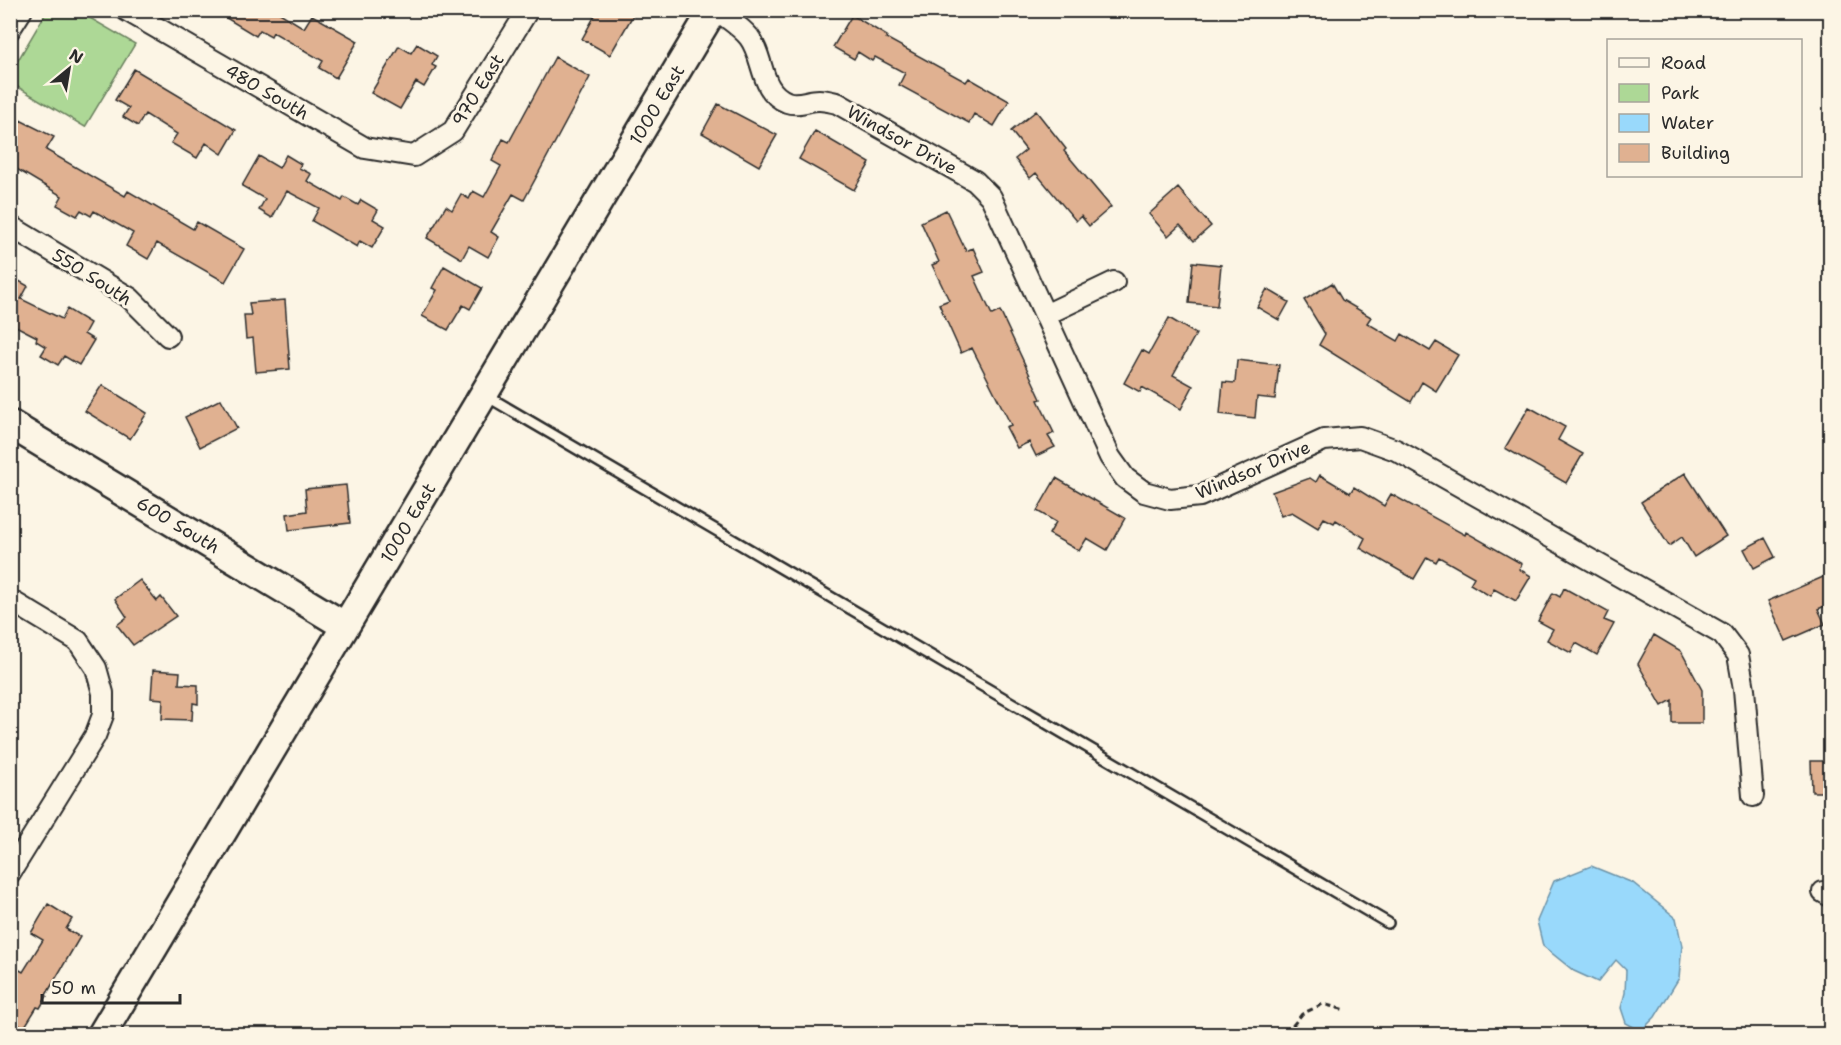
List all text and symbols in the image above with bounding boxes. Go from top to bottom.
north arrow [39,39,99,99]
legend [1607,39,1802,177]
text: N [66,44,87,69]
street label: 970 East [446,49,510,131]
text: Road [1661,51,1706,75]
street label: 480 South [221,58,313,126]
street label: 1000 East [624,60,690,149]
text: Park [1661,81,1700,105]
street label: Windsor Drive [843,100,961,180]
text: Water [1661,111,1714,135]
text: Building [1661,141,1730,165]
street label: 550 South [48,243,136,311]
street label: Windsor Drive [1192,435,1314,505]
street label: 1000 East [375,478,441,567]
street label: 600 South [132,491,224,559]
scale bar [42,967,180,1005]
text: 50 m [51,976,96,1000]

